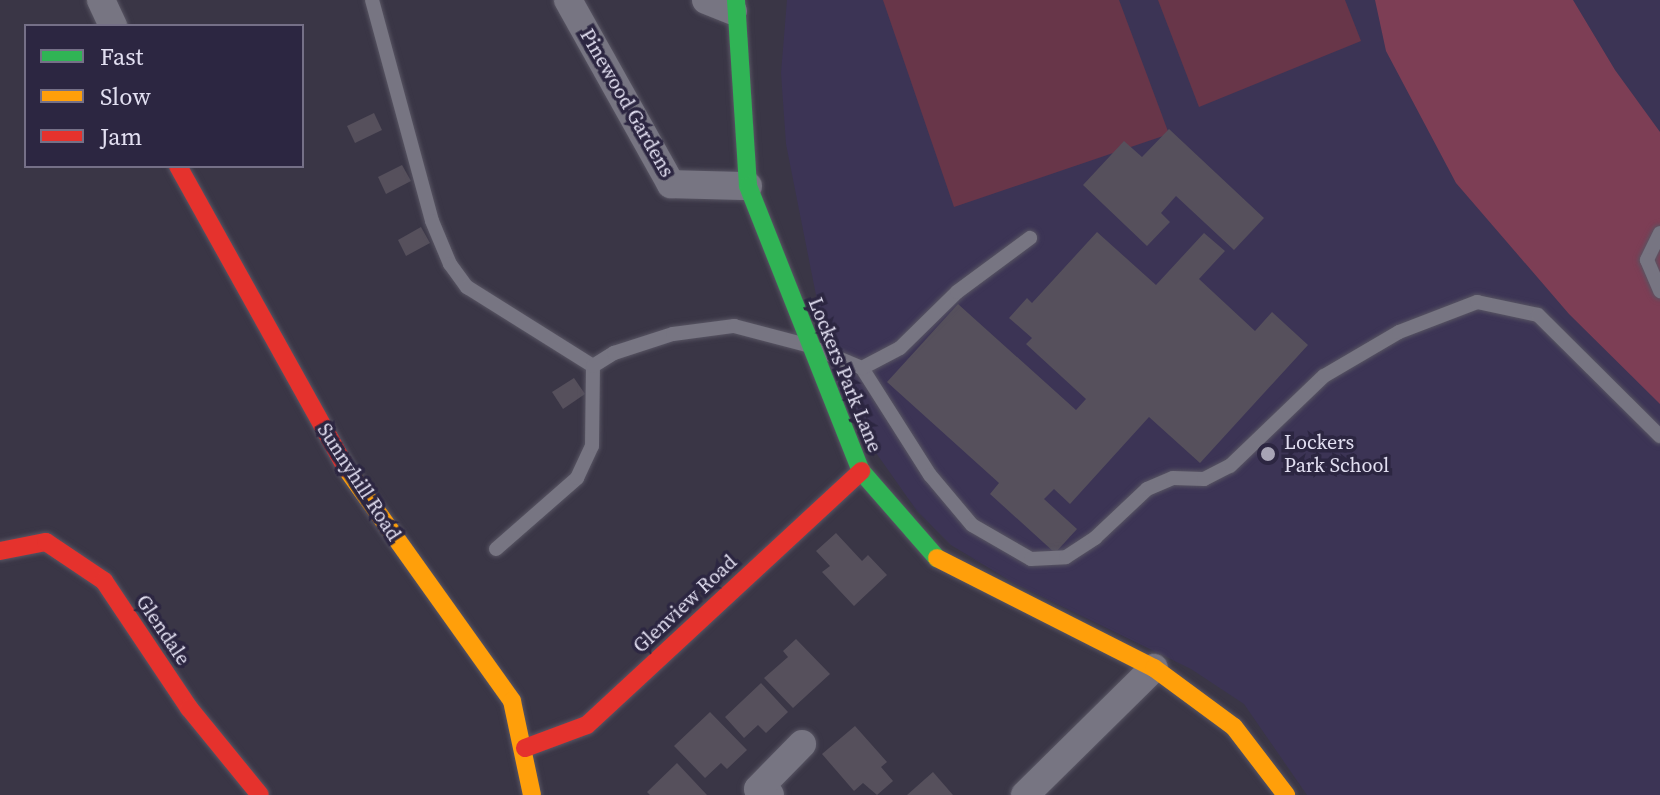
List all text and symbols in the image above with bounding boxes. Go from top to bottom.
legend [24,24,304,168]
street label: Pinewood Gardens [575,25,679,181]
text: Fast [100,40,143,73]
text: Slow [100,80,151,113]
text: Jam [100,120,142,153]
street label: Lockers Park Lane [803,294,887,456]
street label: Sunnyhill Road [312,419,406,545]
place label: Lockers Park School [1284,430,1389,477]
marker: Lockers Park School [1259,445,1277,463]
street label: Glenview Road [628,550,742,658]
street label: Glendale [131,590,195,670]

